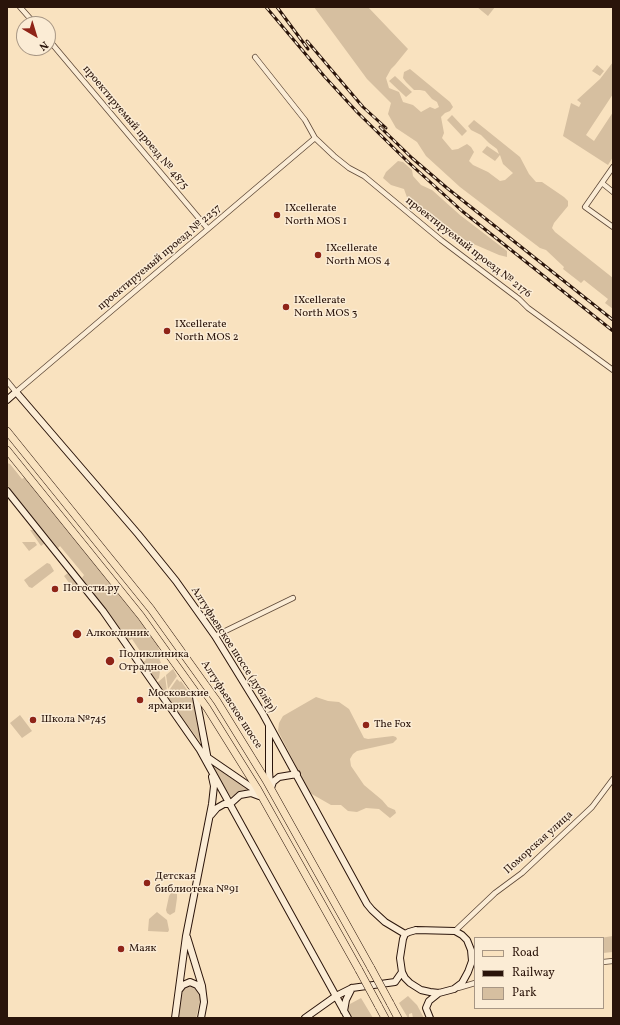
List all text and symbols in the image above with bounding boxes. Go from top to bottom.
north arrow [16,16,56,56]
text: N [35,37,51,53]
street label: проектируемый проезд № 4875 [79,63,191,193]
street label: проектируемый проезд № 2176 [402,195,534,301]
street label: проектируемый проезд № 2257 [95,202,225,314]
place label: IXcellerate North MOS 1 [285,202,347,228]
marker: IXcellerate North MOS 1 [272,210,282,220]
place label: IXcellerate North MOS 4 [326,242,390,268]
marker: IXcellerate North MOS 4 [313,250,323,260]
place label: IXcellerate North MOS 3 [294,294,357,320]
marker: IXcellerate North MOS 3 [281,302,291,312]
place label: IXcellerate North MOS 2 [175,318,239,344]
marker: IXcellerate North MOS 2 [162,326,172,336]
place label: Погости.ру [63,582,119,596]
marker: Погости.ру [50,584,60,594]
street label: Алтуфьевское шоссе (дублёр) [187,585,279,715]
place label: Алкоклиник [86,627,149,641]
marker: Алкоклиник [71,628,83,640]
place label: Поликлиника Отрадное [119,648,189,674]
marker: Поликлиника Отрадное [104,655,116,667]
street label: Алтуфьевское шоссе [197,658,265,752]
place label: Московские ярмарки [148,687,209,713]
marker: Московские ярмарки [135,695,145,705]
place label: Школа №745 [41,713,106,727]
marker: Школа №745 [28,715,38,725]
place label: The Fox [374,718,411,732]
marker: The Fox [361,720,371,730]
street label: Поморская улица [502,809,576,877]
place label: Детская библиотека №91 [155,870,239,896]
marker: Детская библиотека №91 [142,878,152,888]
legend [474,937,604,1009]
place label: Маяк [129,942,156,956]
marker: Маяк [116,944,126,954]
text: Road [512,945,539,961]
text: Railway [512,965,555,981]
text: Park [512,985,537,1001]

